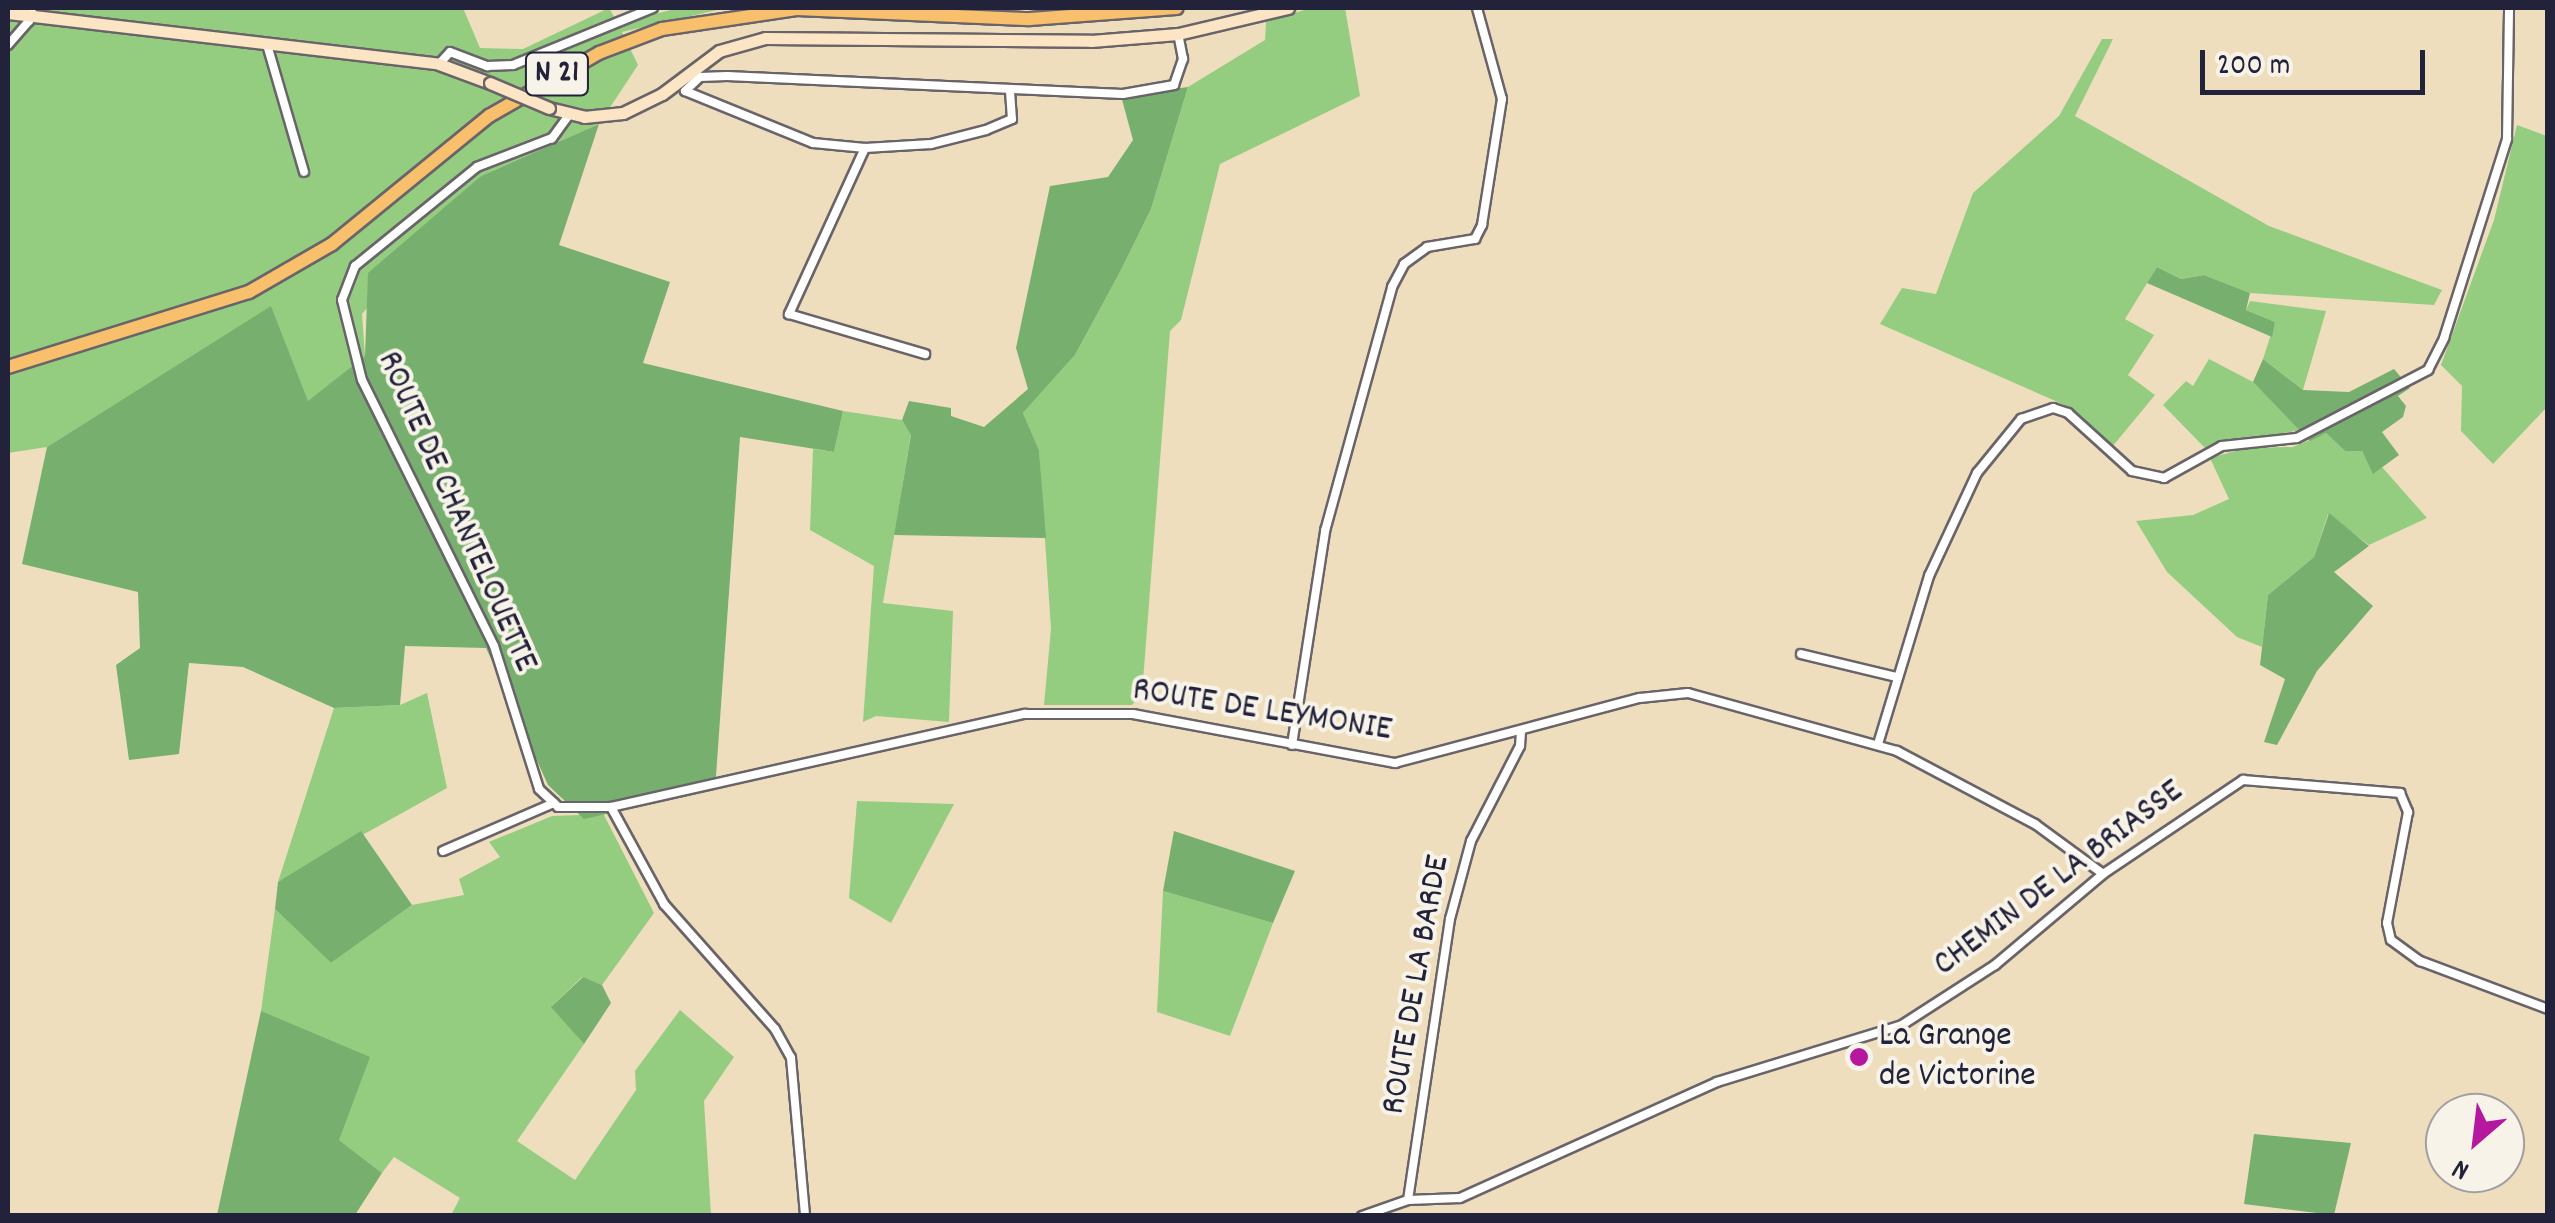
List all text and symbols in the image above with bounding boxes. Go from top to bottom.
scale bar [2205,30,2430,92]
text: 200 m [2217,46,2290,89]
road number: N 21 [524,47,590,101]
street label: ROUTE DE CHANTELOUETTE [366,345,546,679]
street label: ROUTE DE LEYMONIE [1130,670,1394,752]
street label: CHEMIN DE LA BRIASSE [1926,771,2192,987]
street label: ROUTE DE LA BARDE [1374,852,1460,1118]
place label: La Grange de Victorine [1879,1016,2036,1098]
marker: La Grange de Victorine [1848,1046,1870,1068]
north arrow [2425,1093,2525,1193]
text: N [2446,1147,2477,1189]

